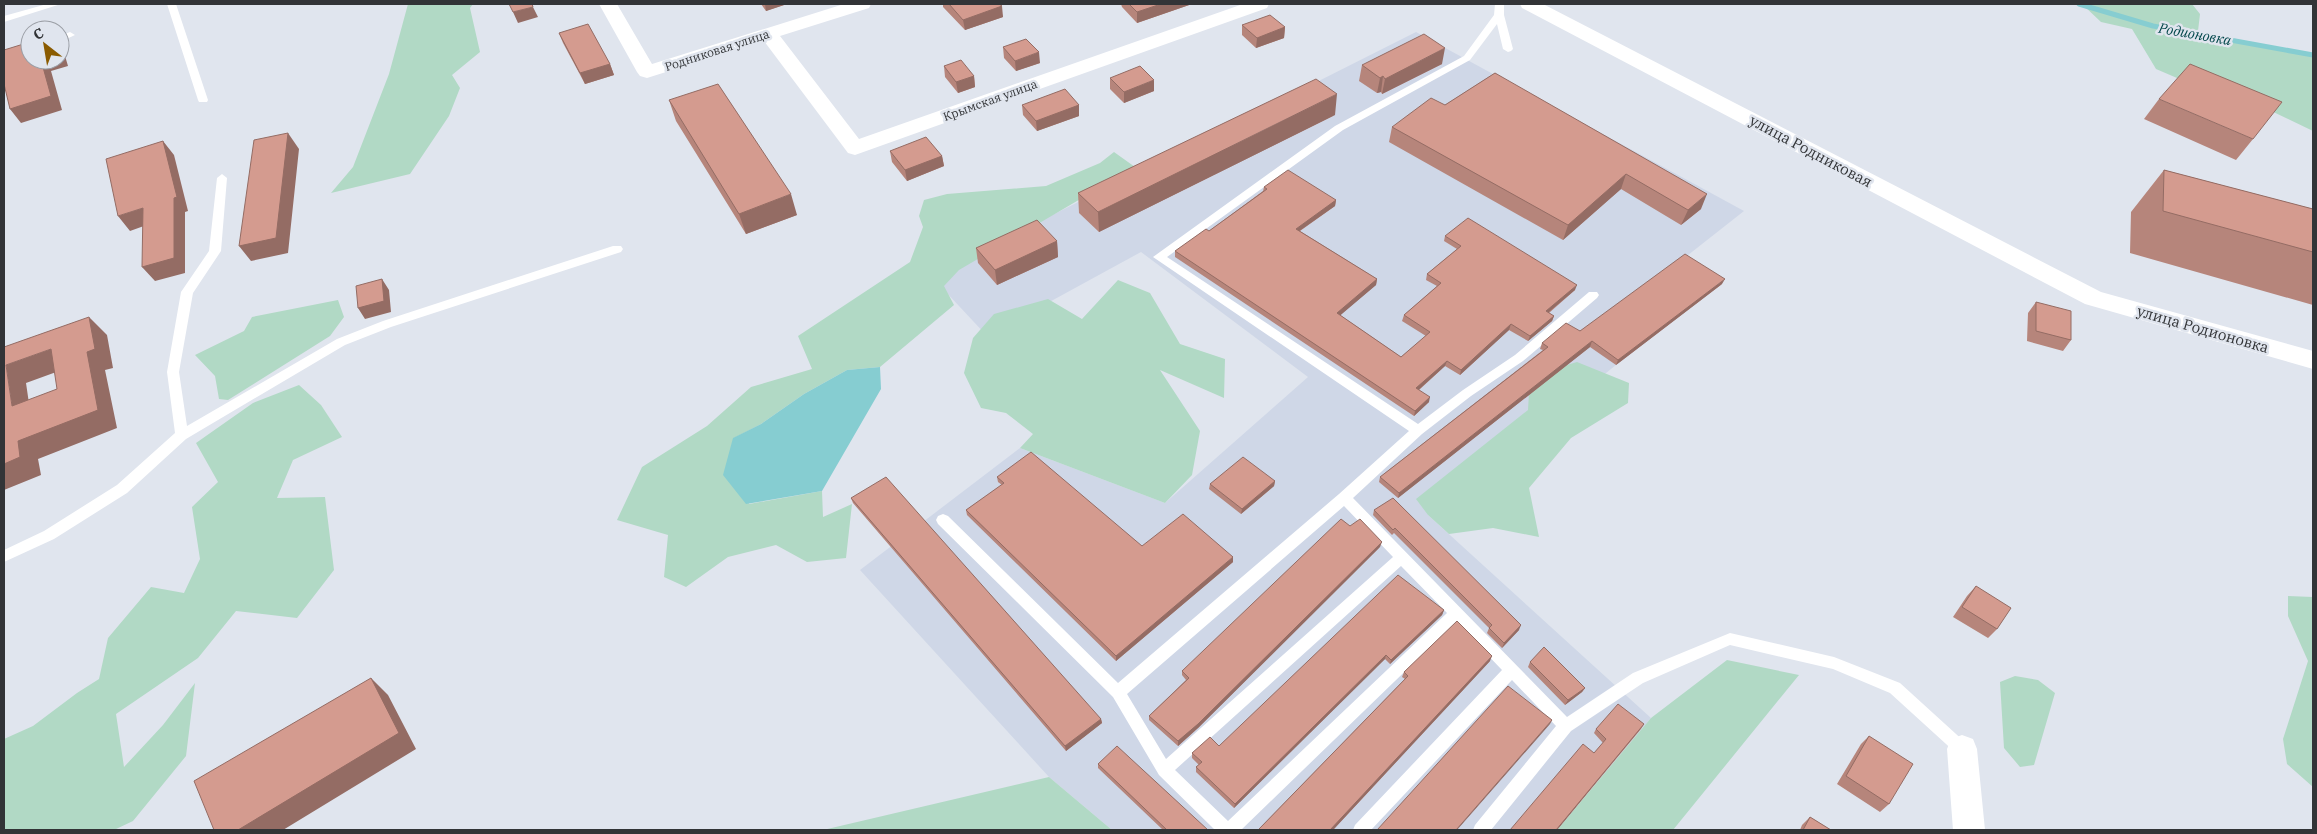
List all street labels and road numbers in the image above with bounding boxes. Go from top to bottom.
street label: Родниковая улица [663,26,772,74]
street label: Крымская улица [941,76,1040,124]
street label: улица Родниковая [1746,111,1876,191]
street label: улица Родионовка [2135,301,2271,357]

